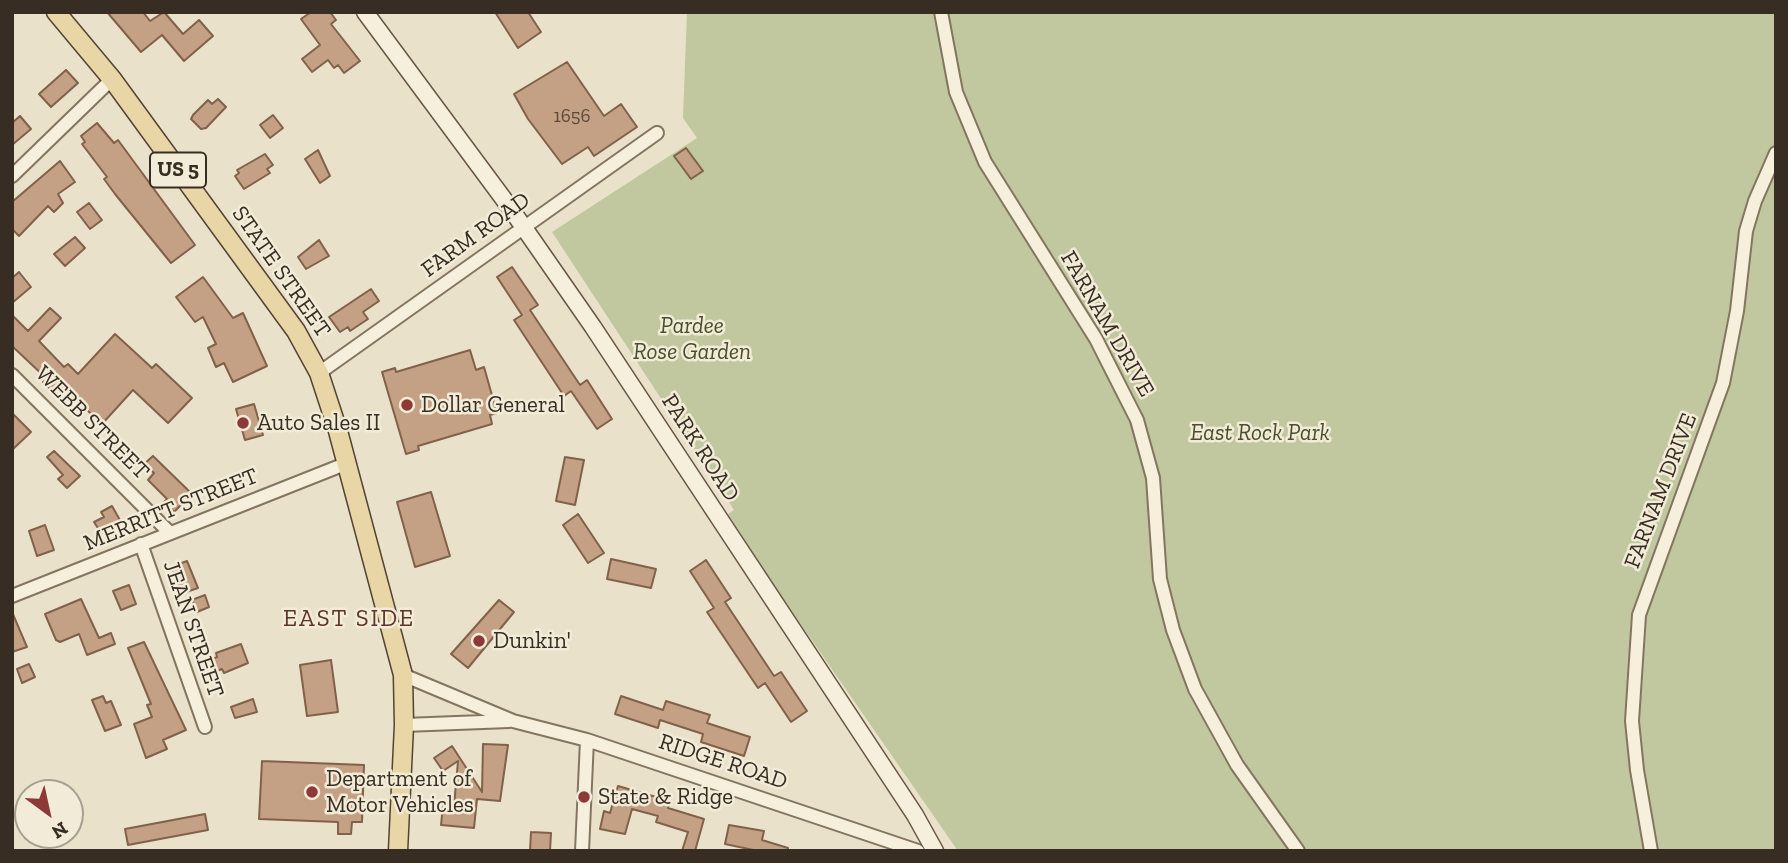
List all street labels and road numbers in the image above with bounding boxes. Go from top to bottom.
road number: US 5 [150,152,206,188]
street label: FARM ROAD [416,186,536,284]
street label: STATE STREET [226,201,336,343]
street label: FARNAM DRIVE [1054,246,1160,402]
street label: WEBB STREET [29,360,155,486]
street label: PARK ROAD [655,389,745,507]
street label: FARNAM DRIVE [1619,410,1703,572]
street label: MERRITT STREET [80,462,262,558]
street label: JEAN STREET [157,557,229,701]
street label: RIDGE ROAD [655,728,791,796]

